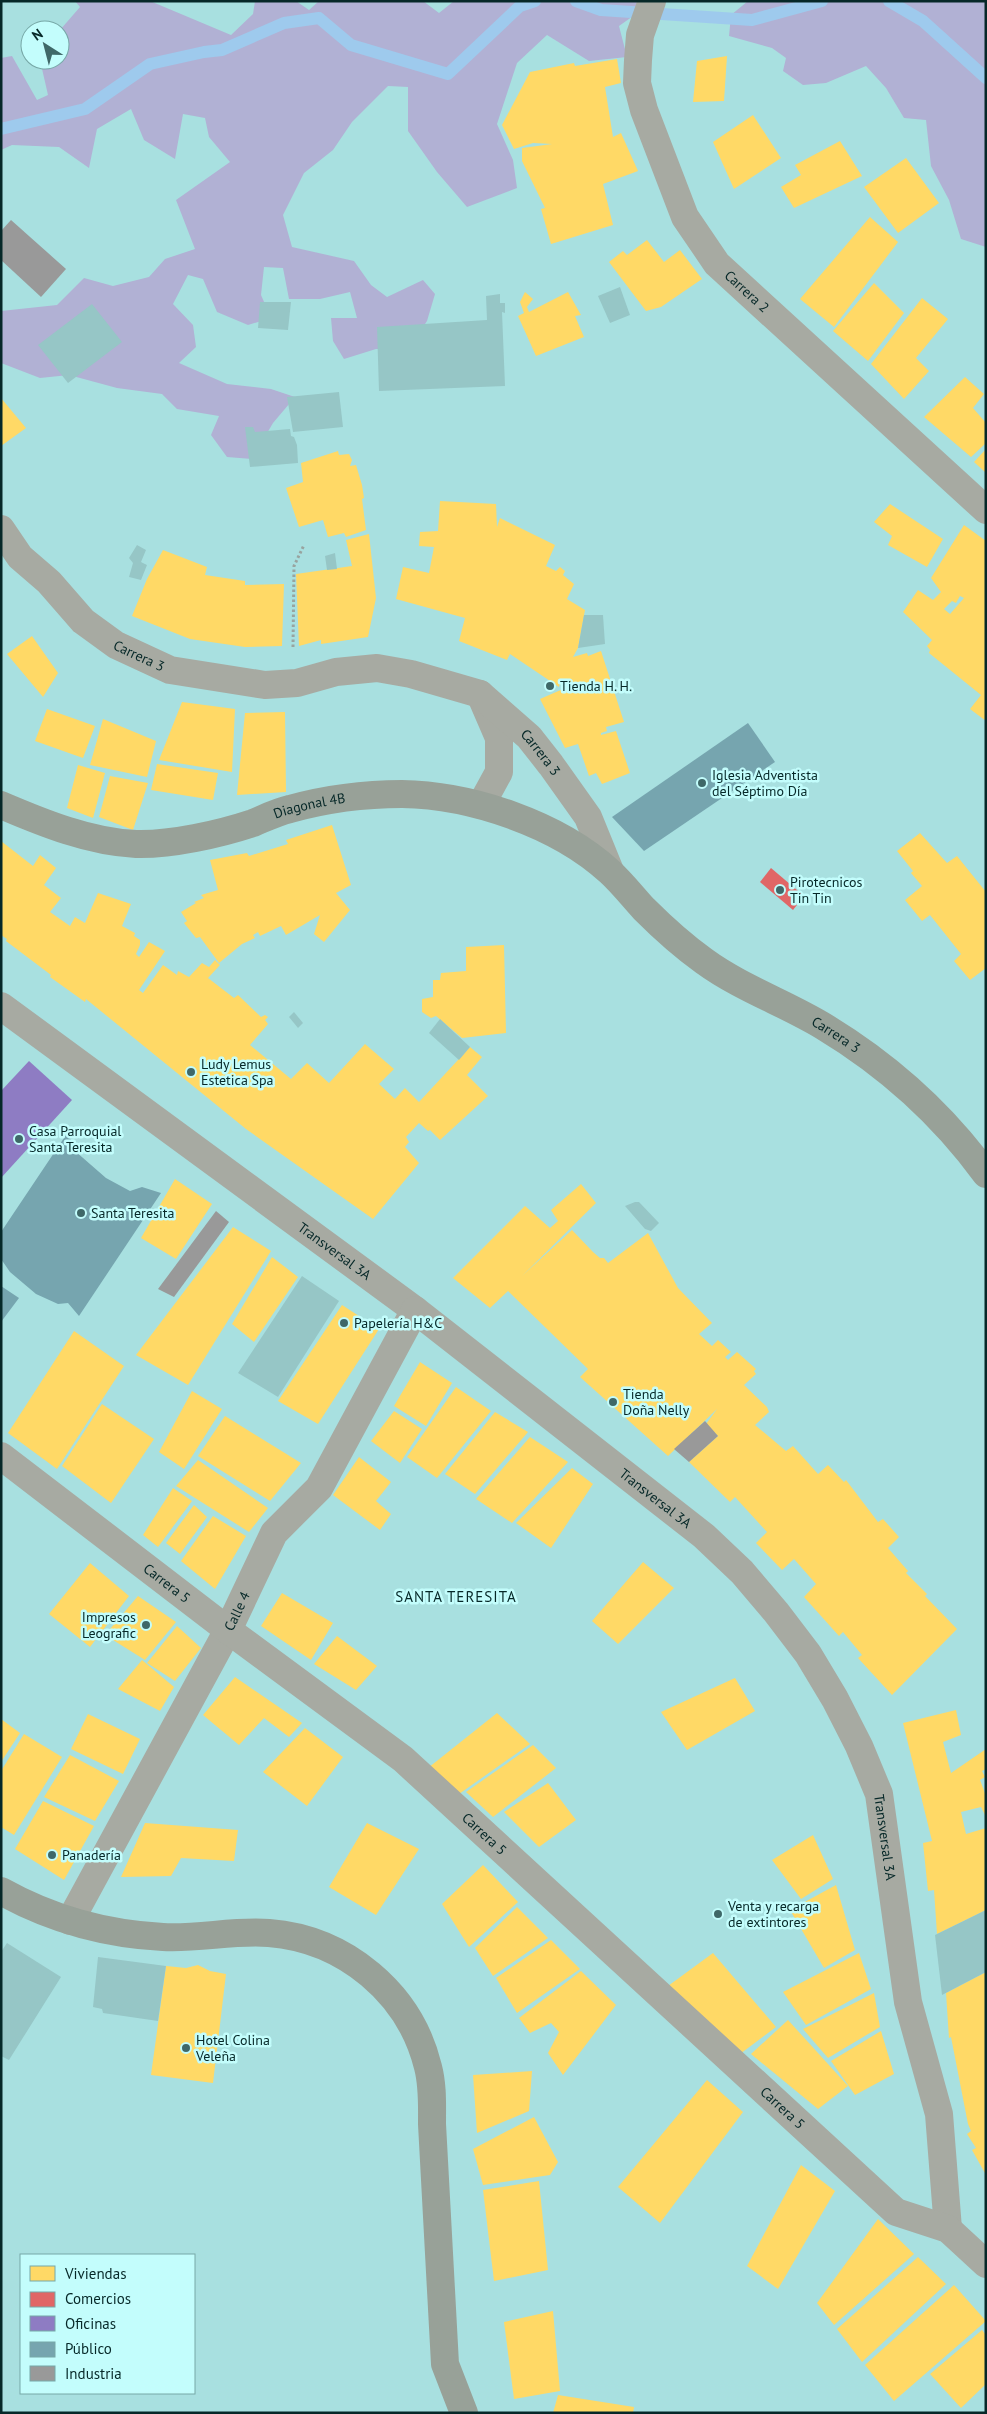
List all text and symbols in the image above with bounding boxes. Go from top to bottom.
north arrow [20,20,70,70]
text: N [28,24,46,44]
street label: Carrera 2 [721,266,773,316]
street label: Carrera 3 [110,636,167,675]
place label: Tienda H. H. [560,677,632,695]
marker: Tienda H. H. [544,680,556,692]
street label: Carrera 3 [517,725,565,779]
place label: Iglesia Adventista del Séptimo Día [712,766,818,800]
marker: Iglesia Adventista del Séptimo Día [696,777,708,789]
street label: Diagonal 4B [271,789,346,823]
place label: Pirotecnicos Tin Tin [790,873,863,907]
marker: Pirotecnicos Tin Tin [774,884,786,896]
street label: Carrera 3 [808,1012,864,1057]
place label: Ludy Lemus Estetica Spa [201,1055,274,1089]
marker: Ludy Lemus Estetica Spa [185,1066,197,1078]
place label: Casa Parroquial Santa Teresita [29,1122,121,1156]
marker: Casa Parroquial Santa Teresita [13,1133,25,1145]
place label: Santa Teresita [91,1204,174,1222]
marker: Santa Teresita [75,1207,87,1219]
street label: Transversal 3A [294,1218,376,1284]
place label: Papelería H&C [354,1314,442,1332]
marker: Papelería H&C [338,1317,350,1329]
place label: Tienda Doña Nelly [623,1385,690,1419]
marker: Tienda Doña Nelly [607,1396,619,1408]
street label: Transversal 3A [616,1464,696,1532]
street label: Carrera 5 [140,1559,194,1607]
district label: SANTA TERESITA [395,1587,517,1606]
street label: Calle 4 [220,1588,254,1634]
place label: Impresos Leografic [82,1608,136,1642]
marker: Impresos Leografic [140,1619,152,1631]
street label: Transversal 3A [870,1793,900,1882]
street label: Carrera 5 [458,1809,511,1859]
place label: Panadería [62,1846,121,1864]
marker: Panadería [46,1849,58,1861]
place label: Venta y recarga de extintores [727,1897,819,1931]
marker: Venta y recarga de extintores [712,1908,724,1920]
place label: Hotel Colina Veleña [195,2031,270,2065]
marker: Hotel Colina Veleña [180,2042,192,2054]
street label: Carrera 5 [756,2083,809,2133]
legend [20,2254,195,2394]
text: Viviendas [64,2264,126,2283]
text: Comercios [65,2289,131,2308]
text: Oficinas [65,2314,116,2333]
text: Público [65,2339,112,2358]
text: Industria [65,2364,122,2383]

